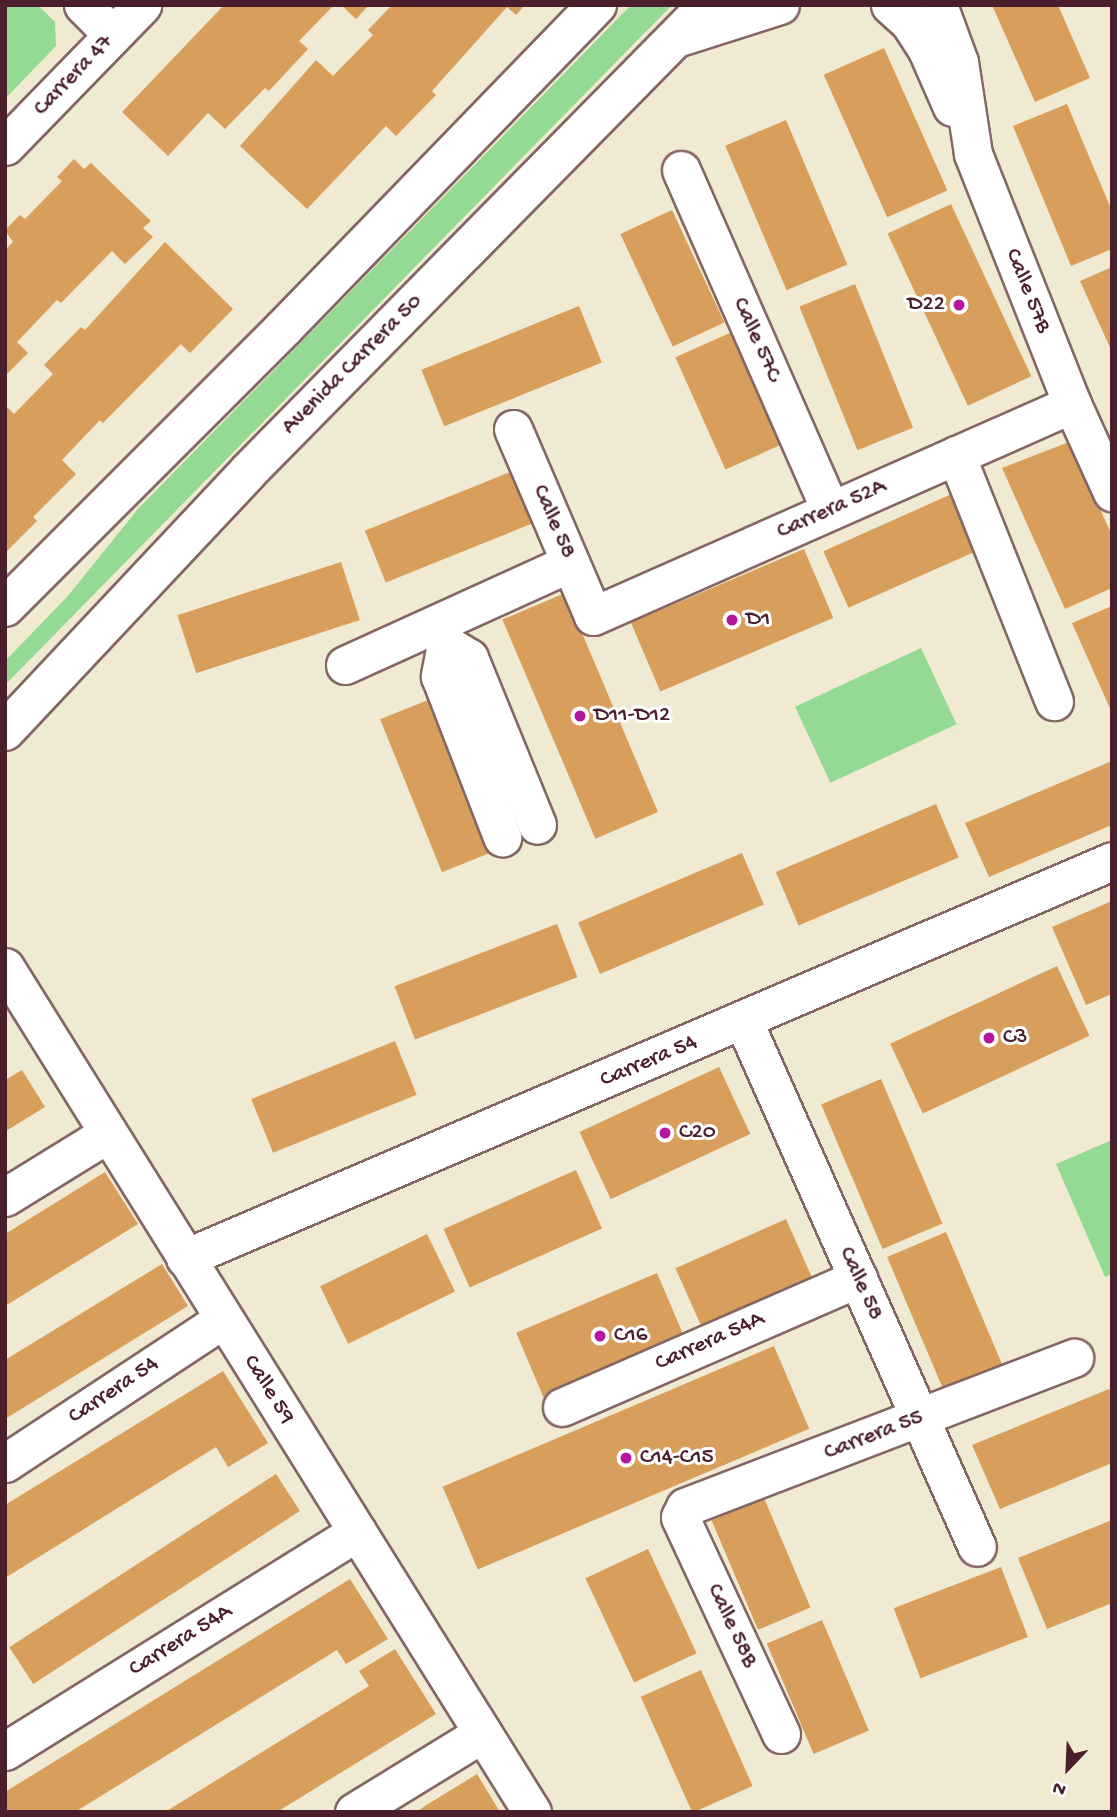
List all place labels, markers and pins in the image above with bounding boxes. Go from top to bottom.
place label: D22 [907,291,945,319]
marker: D22 [951,297,967,313]
place label: D1 [746,606,770,634]
marker: D1 [724,612,740,628]
place label: D11-D12 [594,702,670,730]
marker: D11-D12 [572,708,588,724]
place label: C3 [1003,1024,1027,1052]
marker: C3 [981,1030,997,1046]
place label: C20 [679,1119,716,1147]
marker: C20 [657,1125,673,1141]
place label: C16 [614,1322,647,1350]
marker: C16 [592,1328,608,1344]
place label: C14-C15 [640,1444,714,1472]
marker: C14-C15 [618,1450,634,1466]

